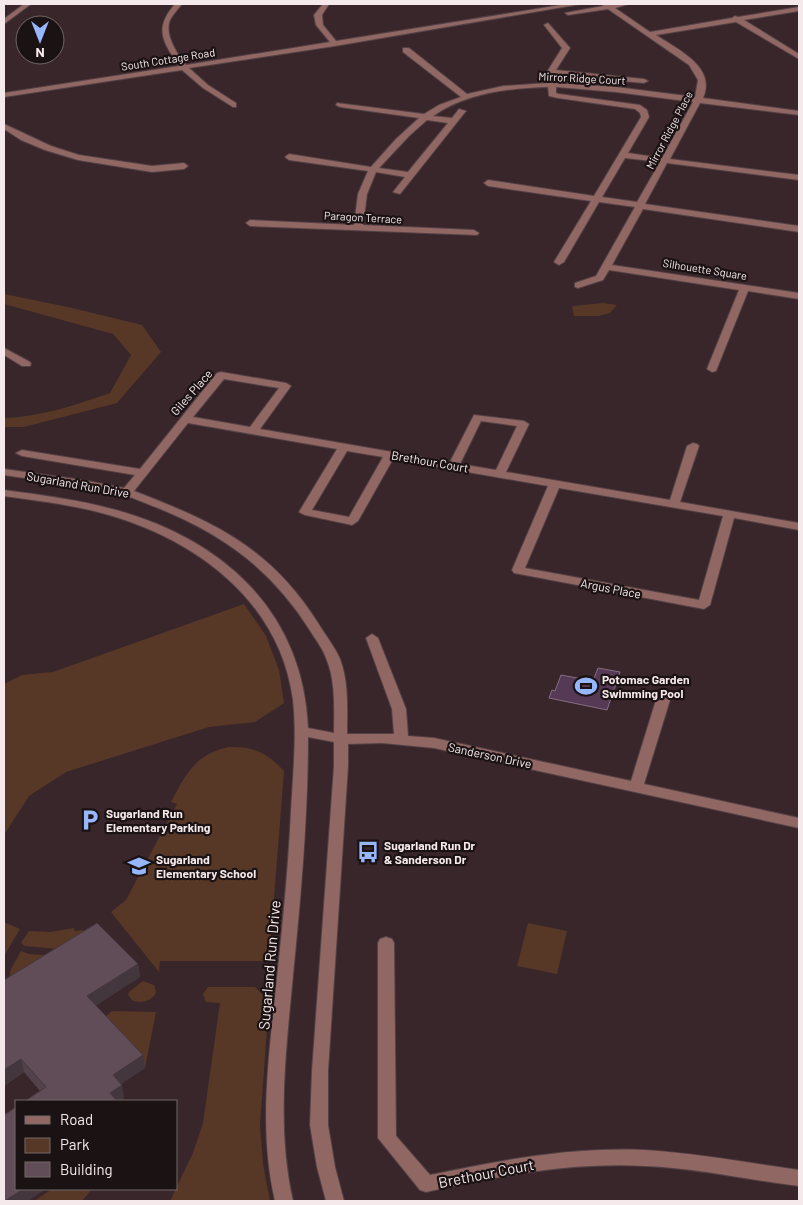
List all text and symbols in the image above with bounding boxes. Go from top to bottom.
north arrow [15,15,65,65]
text: N [35,45,45,62]
street label: South Cottage Road [120,45,216,73]
street label: Mirror Ridge Court [538,69,626,87]
street label: Mirror Ridge Place [643,89,695,171]
street label: Paragon Terrace [324,208,403,226]
street label: Silhouette Square [662,256,748,282]
street label: Giles Place [167,366,215,418]
street label: Brethour Court [390,447,470,475]
street label: Sugarland Run Drive [26,468,130,500]
street label: Argus Place [580,575,642,601]
place label: Potomac Garden Swimming Pool [602,672,690,700]
sports icon: Potomac Garden Swimming Pool [573,673,599,699]
street label: Sanderson Drive [447,739,533,771]
place label: Sugarland Run Elementary Parking [106,806,211,834]
parking icon: Sugarland Run Elementary Parking [77,807,103,833]
place label: Sugarland Run Dr & Sanderson Dr [384,838,476,866]
bus stop icon: Sugarland Run Dr & Sanderson Dr [355,839,381,865]
place label: Sugarland Elementary School [156,852,256,880]
school or university icon: Sugarland Elementary School [126,853,152,879]
street label: Sugarland Run Drive [254,899,284,1031]
legend [15,1100,178,1190]
text: Road [60,1110,93,1128]
text: Park [60,1135,90,1153]
street label: Brethour Court [437,1155,535,1191]
text: Building [60,1160,113,1178]

